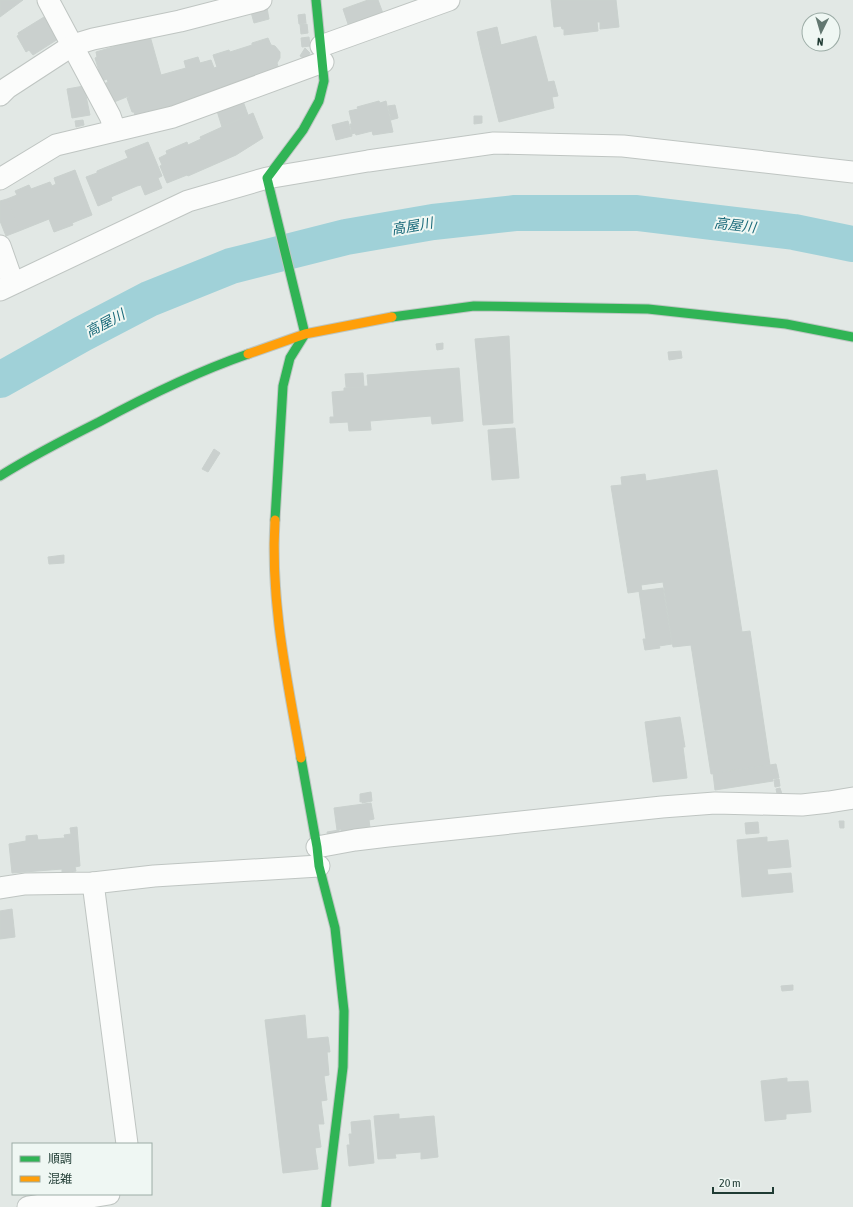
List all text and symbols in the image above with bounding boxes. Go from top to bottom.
north arrow [801,12,841,52]
text: N [816,36,824,48]
water label: 高屋川 [390,214,436,238]
water label: 高屋川 [713,215,759,236]
water label: 高屋川 [83,305,129,340]
legend [12,1143,152,1195]
text: 順調 [48,1152,72,1166]
scale bar [713,1169,773,1195]
text: 混雑 [48,1172,72,1186]
text: 20 m [719,1176,741,1190]

